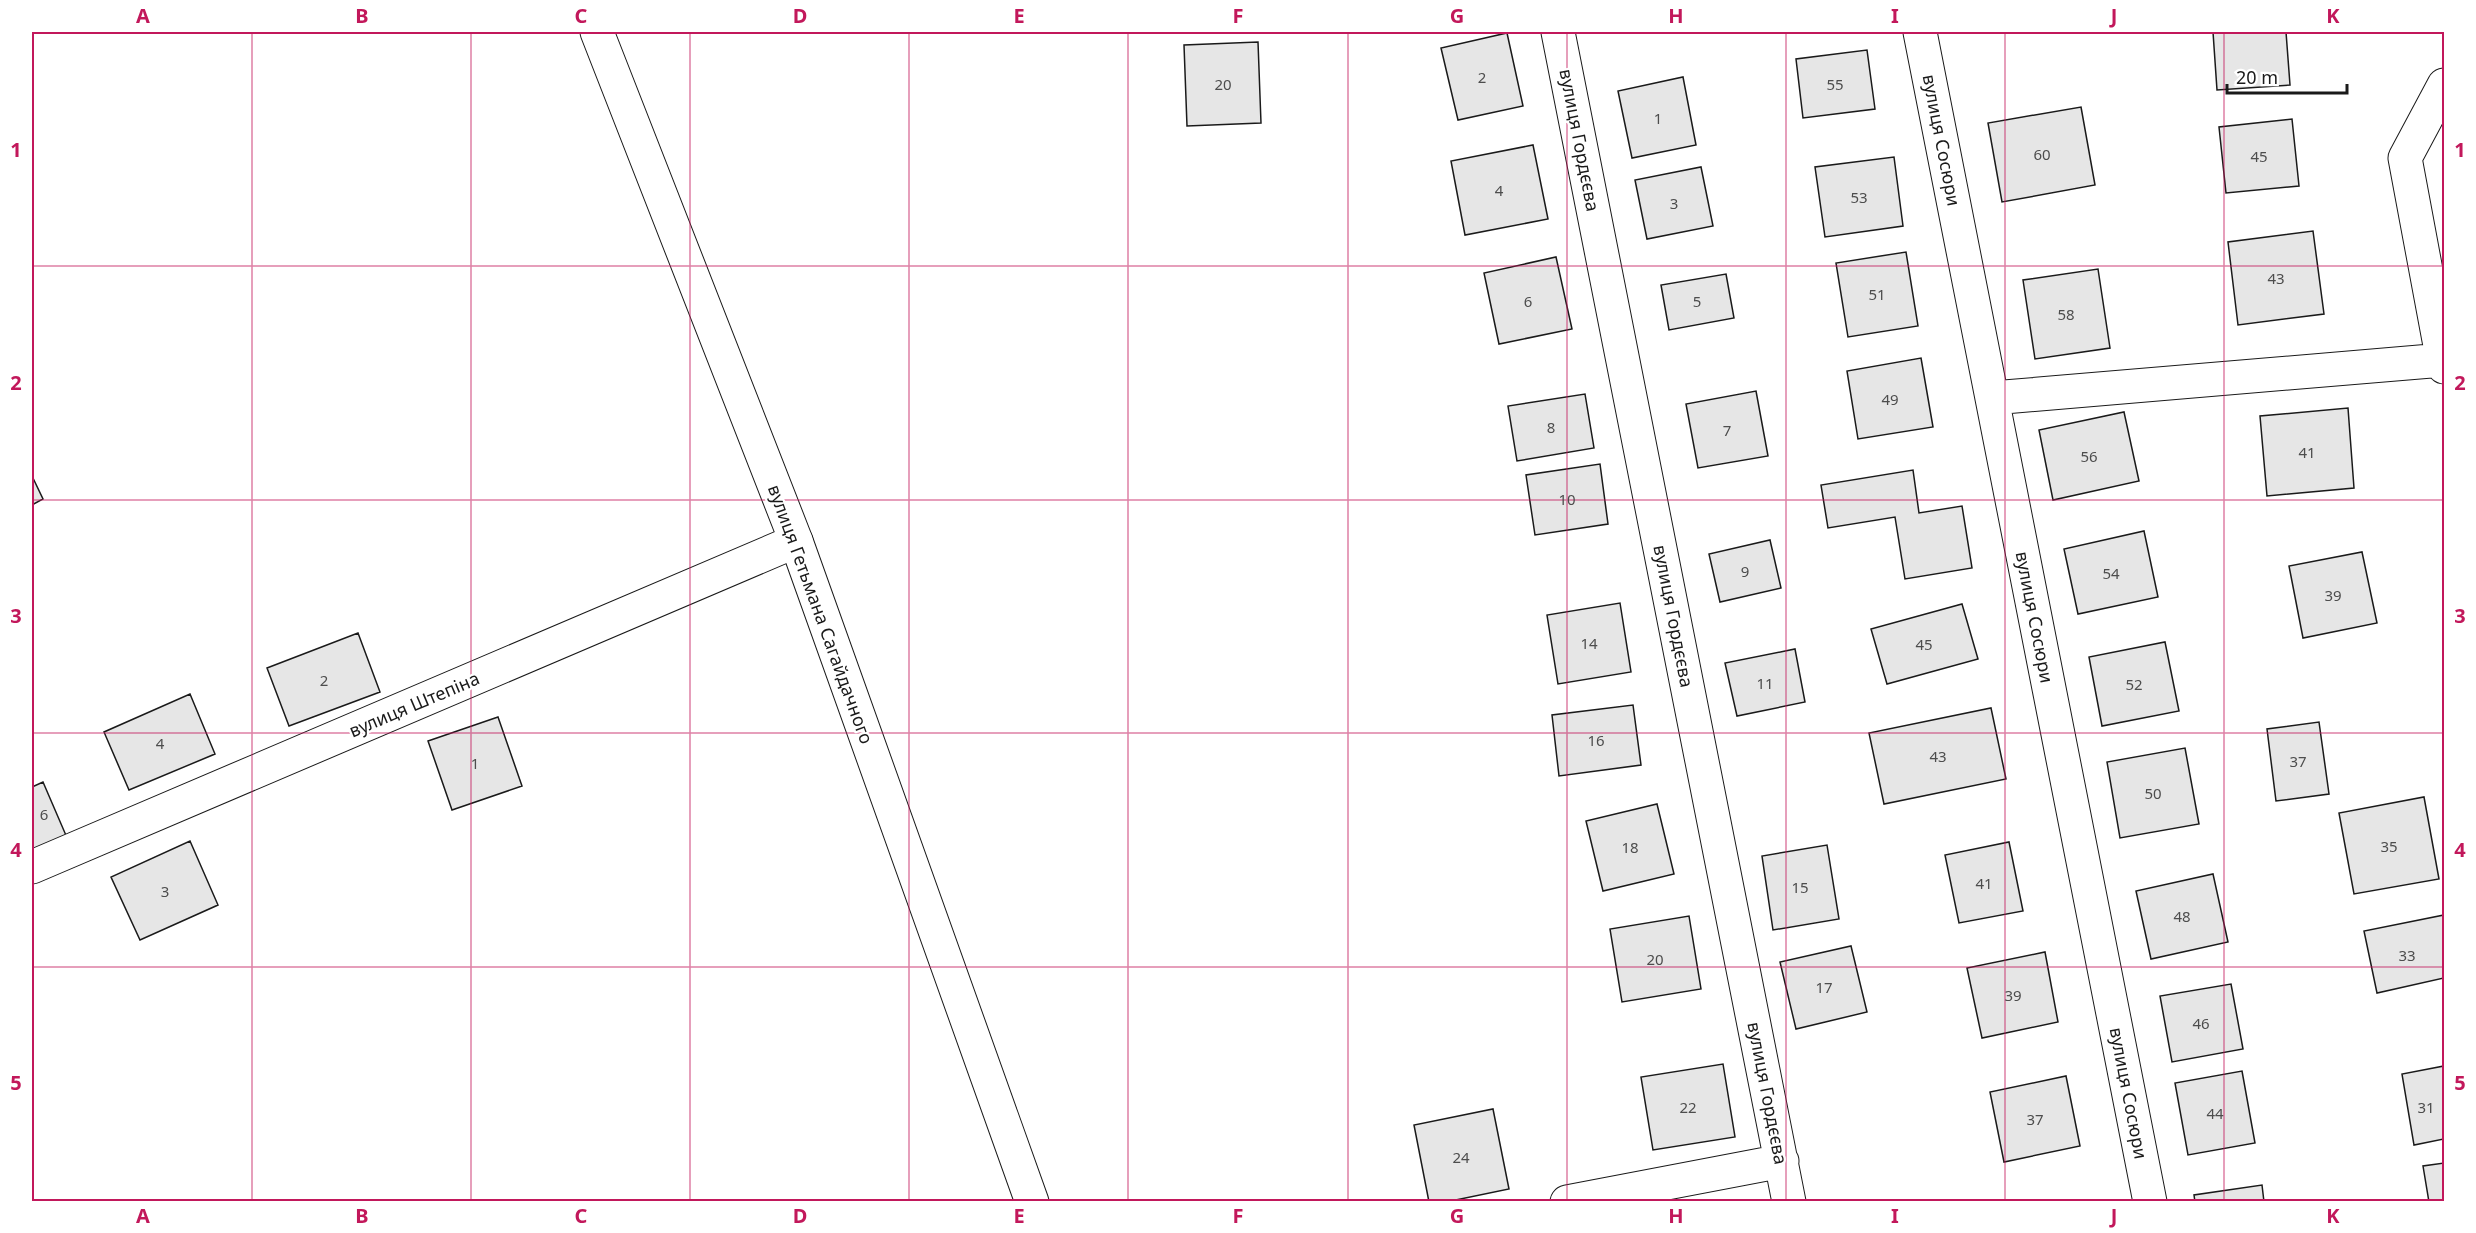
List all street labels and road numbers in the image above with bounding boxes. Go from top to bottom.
street label: вулиця Гордєєва [1554,67,1606,213]
street label: вулиця Сосюри [1917,72,1967,208]
street label: вулиця Гетьмана Сагайдачного [763,481,879,747]
street label: вулиця Гордєєва [1648,543,1700,689]
street label: вулиця Сосюри [2010,549,2060,685]
street label: вулиця Штепіна [345,666,483,742]
street label: вулиця Гордєєва [1742,1020,1794,1166]
street label: вулиця Сосюри [2104,1025,2154,1161]

